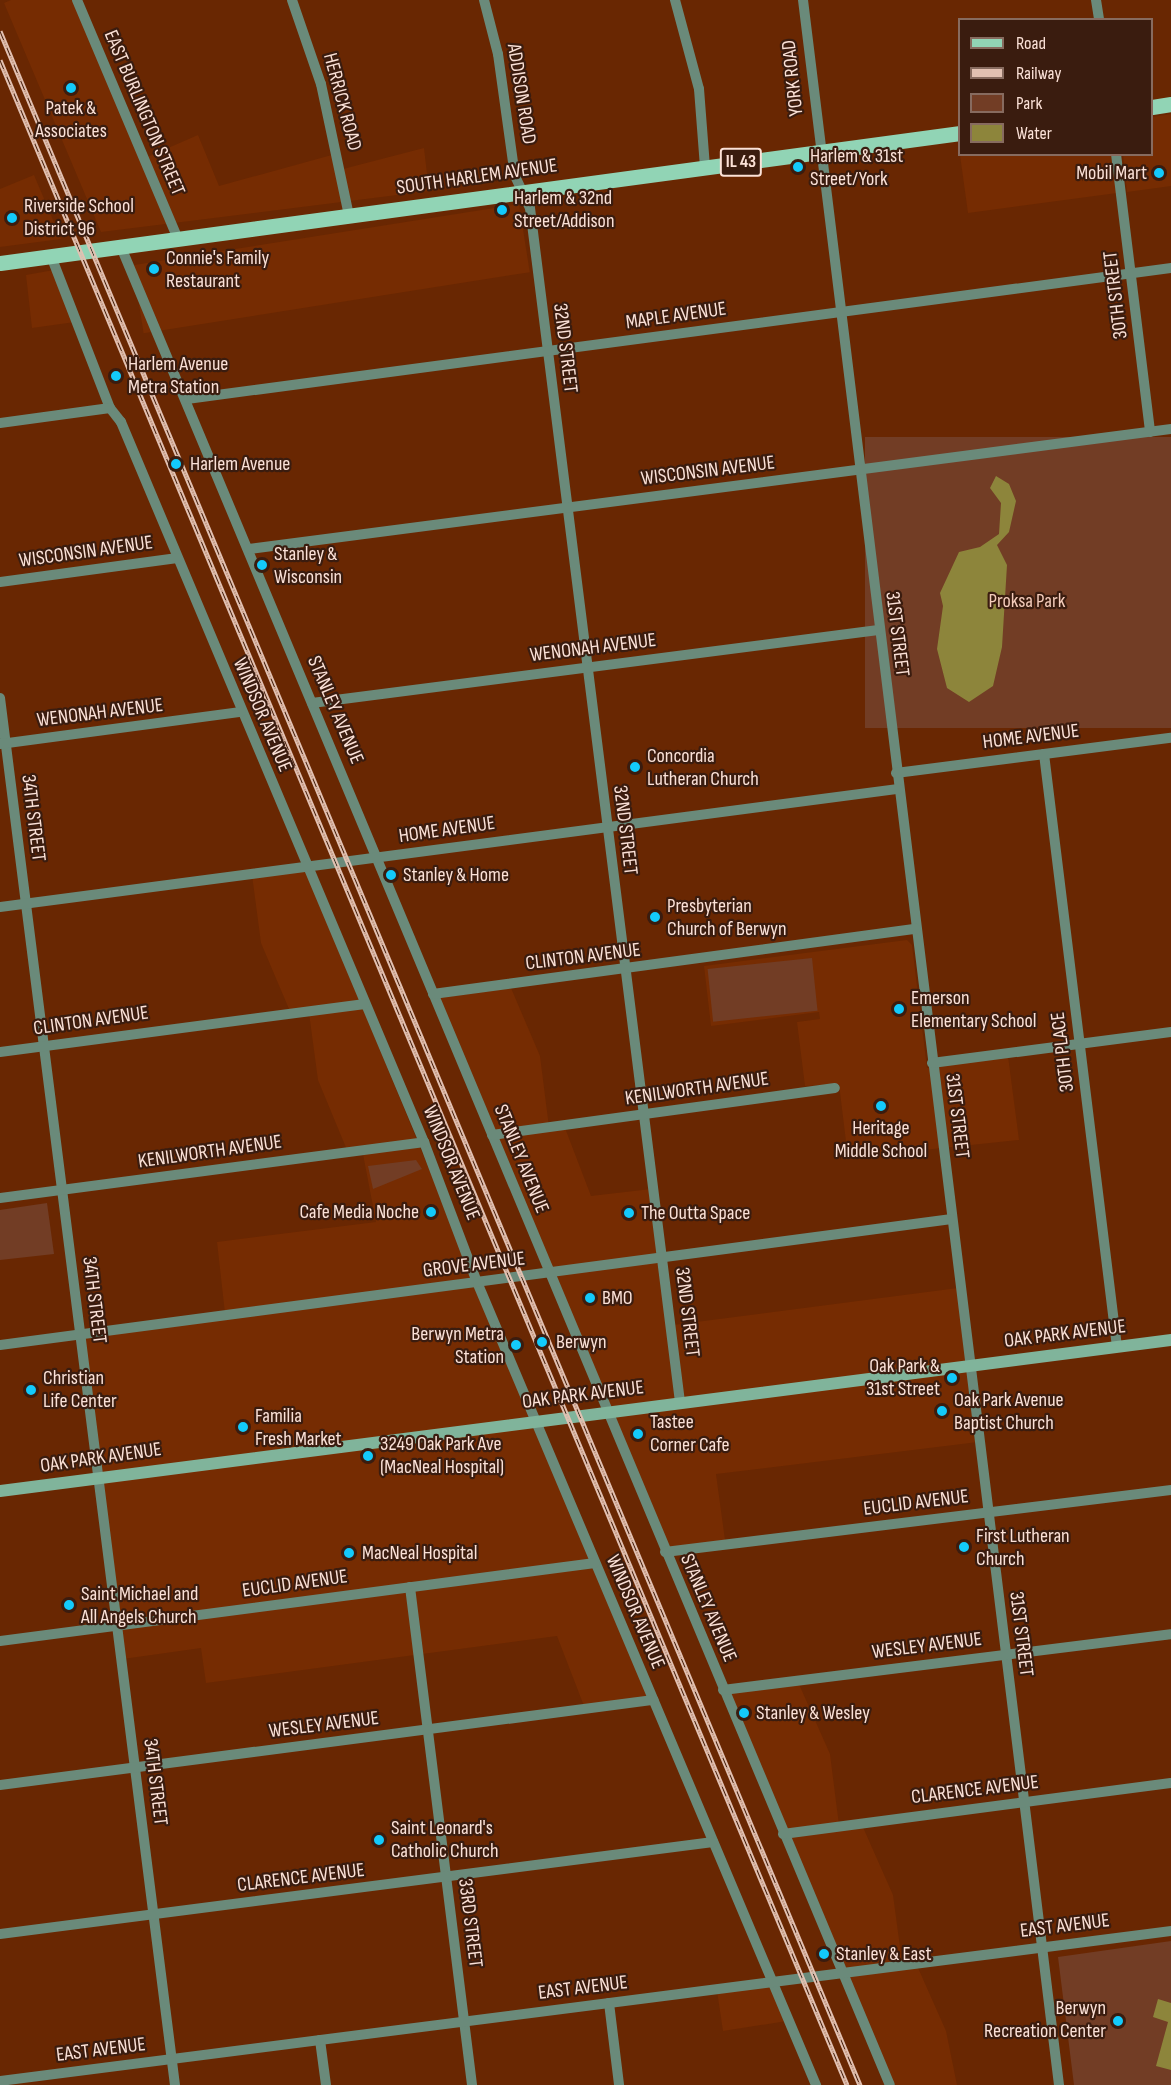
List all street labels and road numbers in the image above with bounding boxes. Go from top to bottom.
street label: EAST BURLINGTON STREET [98,27,190,199]
street label: YORK ROAD [777,39,809,117]
street label: ADDISON ROAD [501,42,541,146]
street label: HERRICK ROAD [317,51,367,153]
road number: IL 43 [718,147,764,177]
street label: SOUTH HARLEM AVENUE [395,154,559,200]
street label: 30TH STREET [1099,250,1133,340]
street label: MAPLE AVENUE [624,297,728,335]
street label: 32ND STREET [548,302,582,394]
street label: WISCONSIN AVENUE [640,451,776,491]
street label: WISCONSIN AVENUE [18,531,154,573]
street label: 31ST STREET [880,590,914,678]
street label: WENONAH AVENUE [529,628,657,668]
street label: STANLEY AVENUE [301,652,369,768]
street label: WINDSOR AVENUE [227,654,297,776]
street label: WENONAH AVENUE [36,693,164,733]
street label: HOME AVENUE [981,719,1081,755]
street label: 34TH STREET [16,773,50,863]
street label: 32ND STREET [608,784,642,876]
street label: HOME AVENUE [397,811,497,849]
street label: CLINTON AVENUE [524,938,642,976]
street label: CLINTON AVENUE [32,1001,150,1041]
street label: 30TH PLACE [1046,1011,1080,1093]
street label: KENILWORTH AVENUE [624,1067,770,1111]
street label: 31ST STREET [940,1072,974,1160]
street label: STANLEY AVENUE [488,1101,554,1217]
street label: WINDSOR AVENUE [417,1102,485,1224]
street label: KENILWORTH AVENUE [137,1130,283,1174]
street label: GROVE AVENUE [422,1247,526,1283]
street label: 34TH STREET [77,1255,111,1345]
street label: 32ND STREET [670,1266,704,1358]
street label: OAK PARK AVENUE [1003,1315,1127,1353]
street label: OAK PARK AVENUE [521,1376,645,1414]
street label: OAK PARK AVENUE [39,1438,163,1478]
street label: EUCLID AVENUE [862,1485,970,1521]
street label: STANLEY AVENUE [674,1550,742,1666]
street label: WINDSOR AVENUE [600,1551,670,1673]
street label: EUCLID AVENUE [241,1565,349,1603]
street label: 31ST STREET [1004,1590,1038,1678]
street label: WESLEY AVENUE [871,1627,983,1665]
street label: WESLEY AVENUE [268,1706,380,1744]
street label: 34TH STREET [138,1737,172,1827]
street label: CLARENCE AVENUE [910,1770,1040,1810]
street label: CLARENCE AVENUE [236,1858,366,1898]
street label: 33RD STREET [453,1877,487,1969]
street label: EAST AVENUE [1019,1909,1111,1943]
street label: EAST AVENUE [537,1971,629,2005]
street label: EAST AVENUE [55,2033,147,2067]

